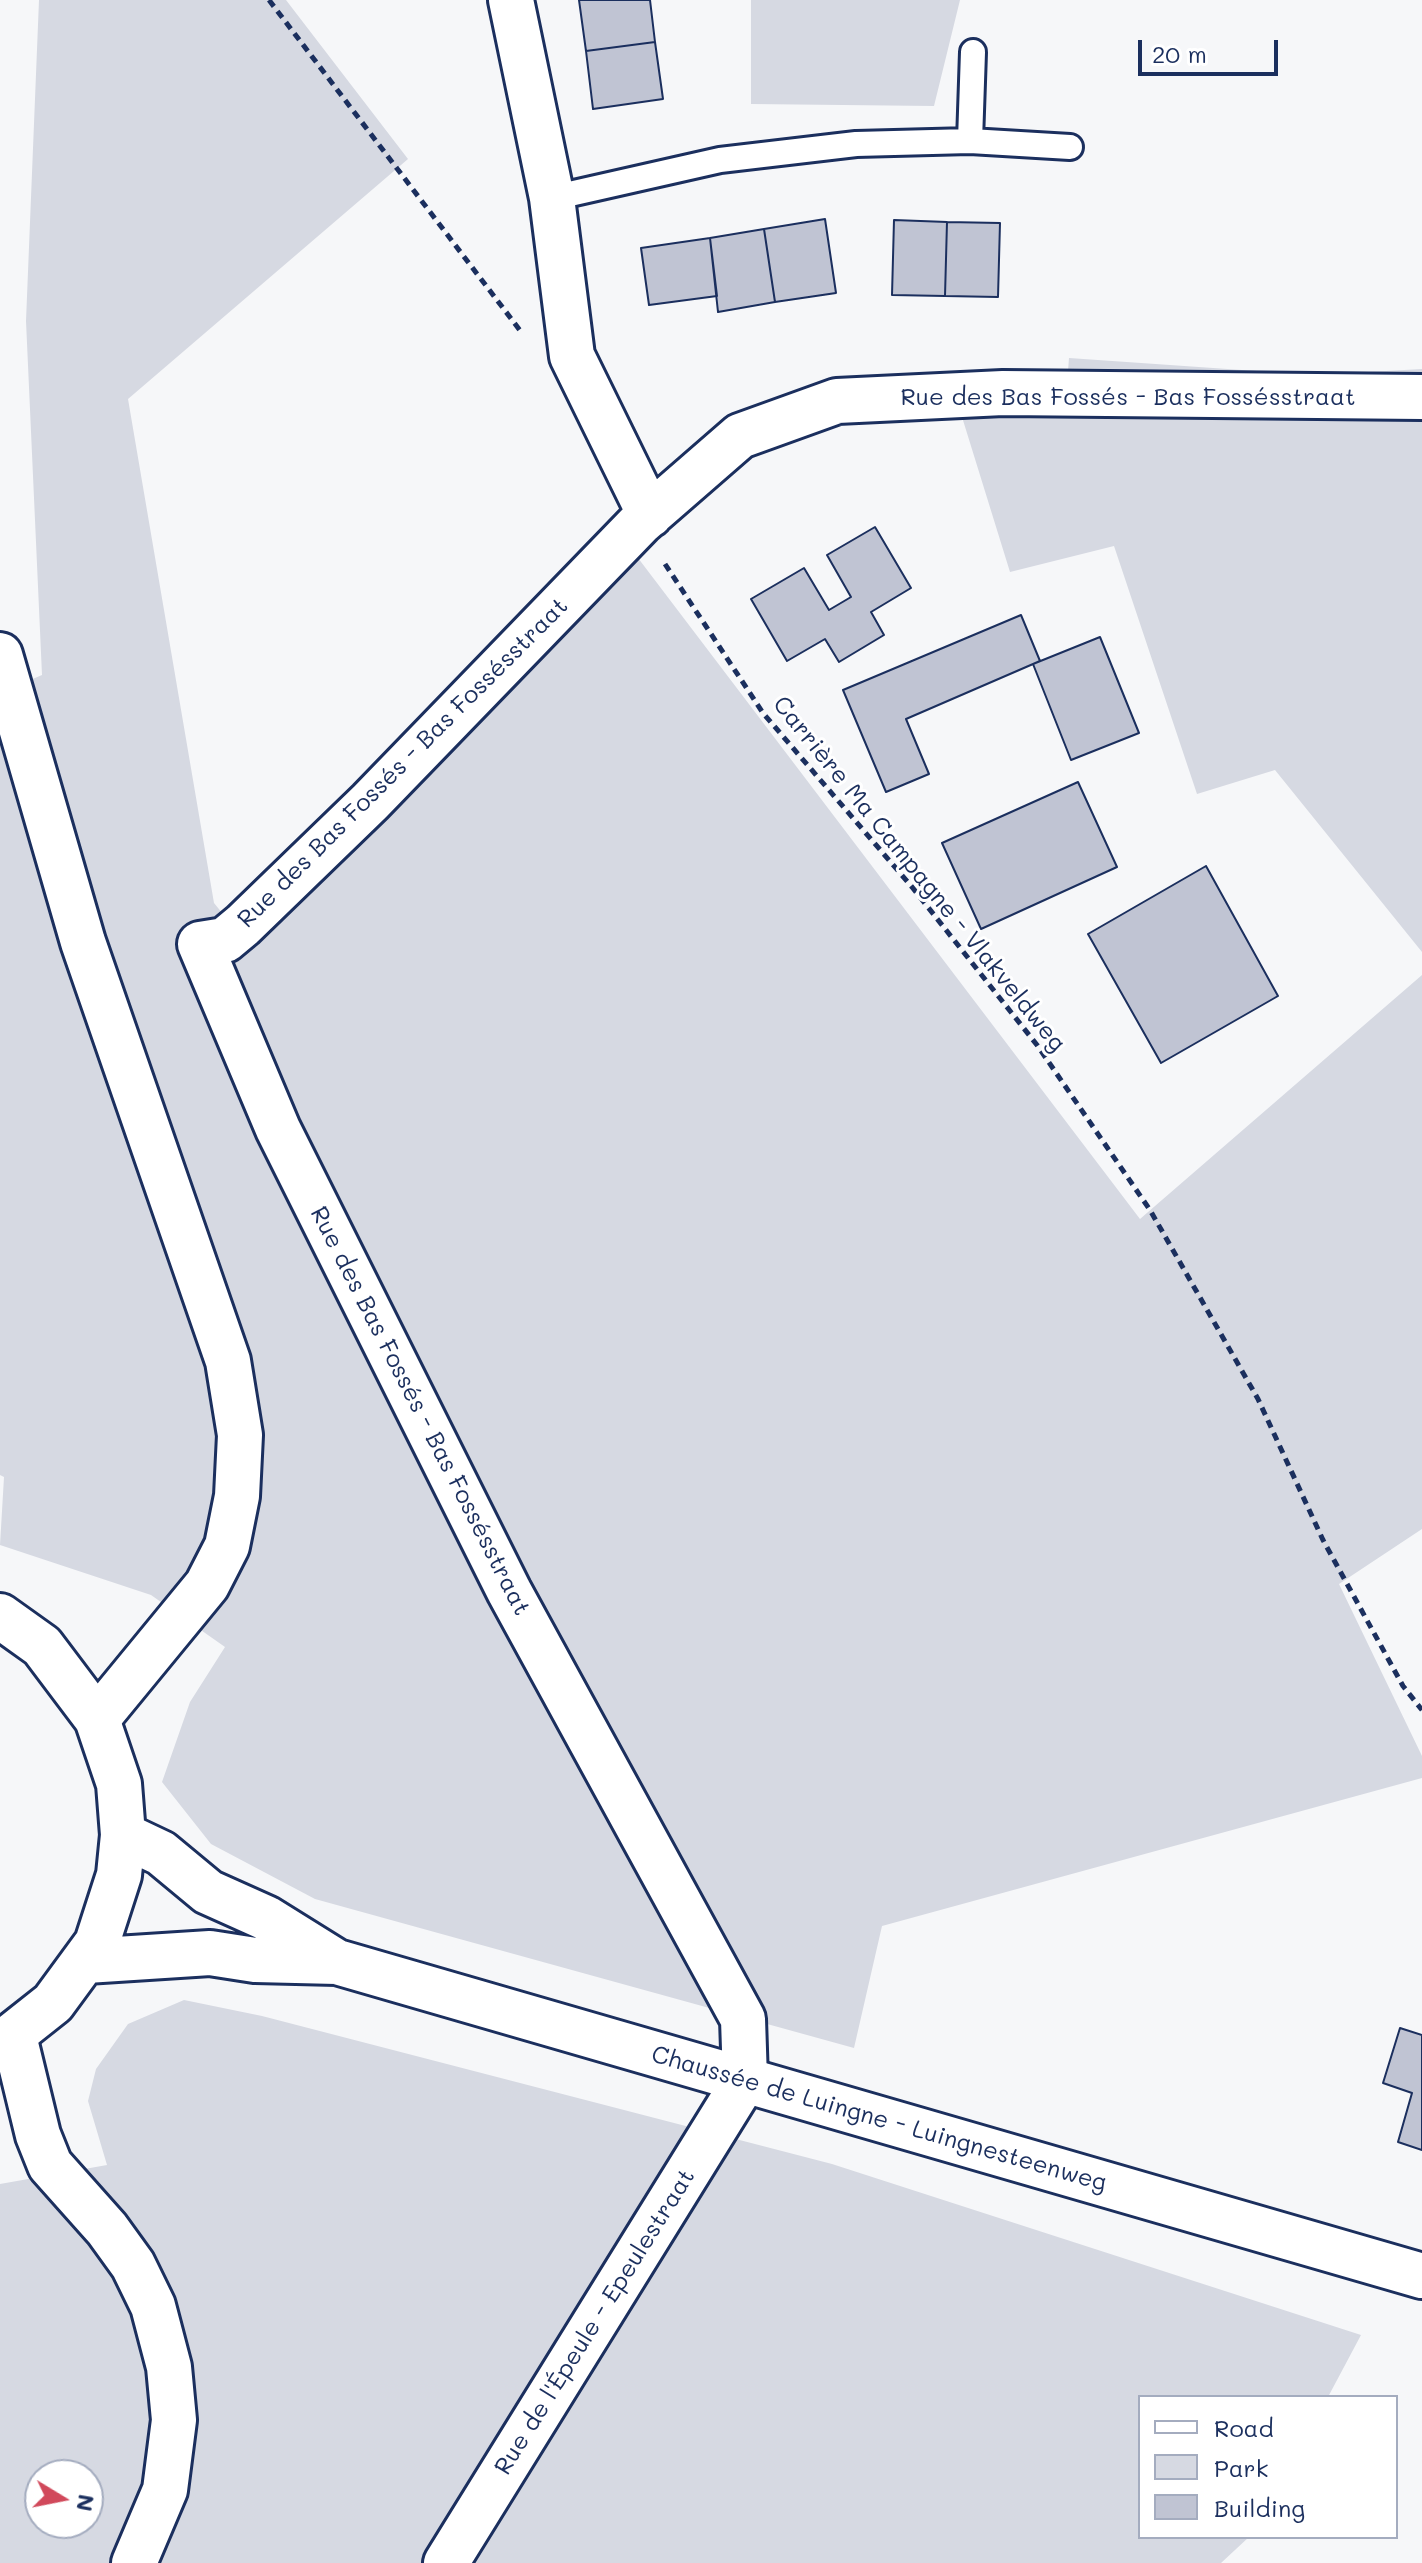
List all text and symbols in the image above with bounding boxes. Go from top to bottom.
scale bar [1142,24,1282,74]
text: 20 m [1152,38,1207,69]
street label: Rue des Bas Fossés - Bas Fossésstraat [900,384,1356,412]
street label: Rue des Bas Fossés - Bas Fossésstraat [232,592,574,934]
street label: Carrière Ma Campagne - Vlakveldweg [767,691,1071,1057]
street label: Rue des Bas Fossés - Bas Fossésstraat [304,1202,536,1620]
street label: Chaussée de Luingne - Luingnesteenweg [648,2040,1110,2198]
street label: Rue de l'Épeule - Epeulestraat [489,2164,701,2480]
legend [1138,2395,1398,2539]
text: Road [1214,2412,1274,2443]
text: Park [1214,2452,1268,2483]
north arrow [24,2459,104,2539]
text: N [70,2492,102,2514]
text: Building [1214,2492,1305,2523]

